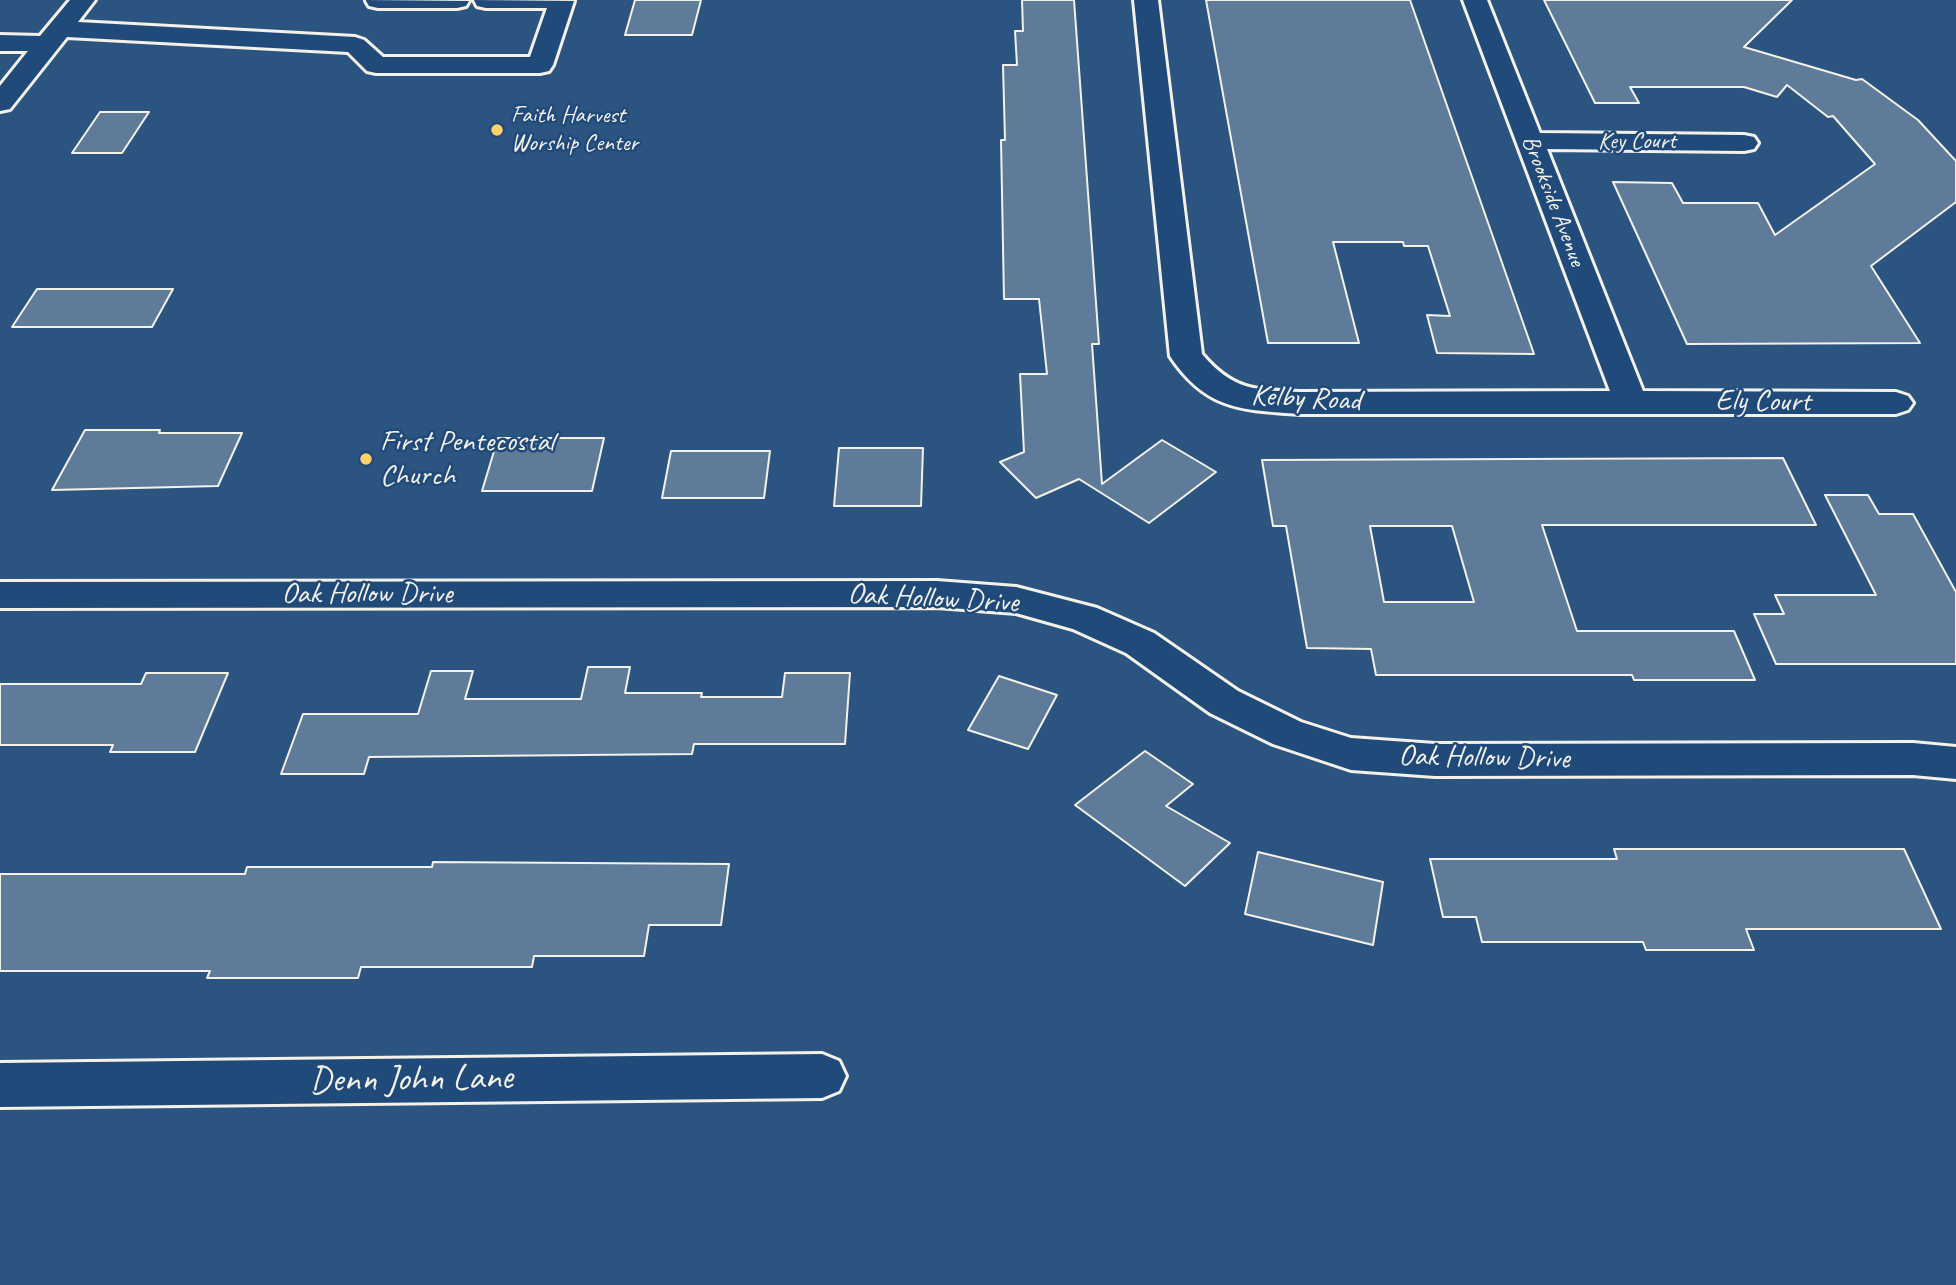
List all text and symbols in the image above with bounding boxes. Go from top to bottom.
place label: Faith Harvest Worship Center [511,102,638,158]
marker: Faith Harvest Worship Center [489,122,505,138]
street label: Key Court [1598,128,1676,156]
street label: Brookside Avenue [1515,132,1591,270]
street label: Kelby Road [1250,378,1362,420]
street label: Ely Court [1715,383,1811,421]
place label: First Pentecostal Church [380,424,554,494]
marker: First Pentecostal Church [358,451,374,467]
street label: Oak Hollow Drive [281,576,453,612]
street label: Oak Hollow Drive [847,577,1019,621]
street label: Oak Hollow Drive [1398,739,1570,777]
street label: Denn John Lane [309,1056,513,1104]

